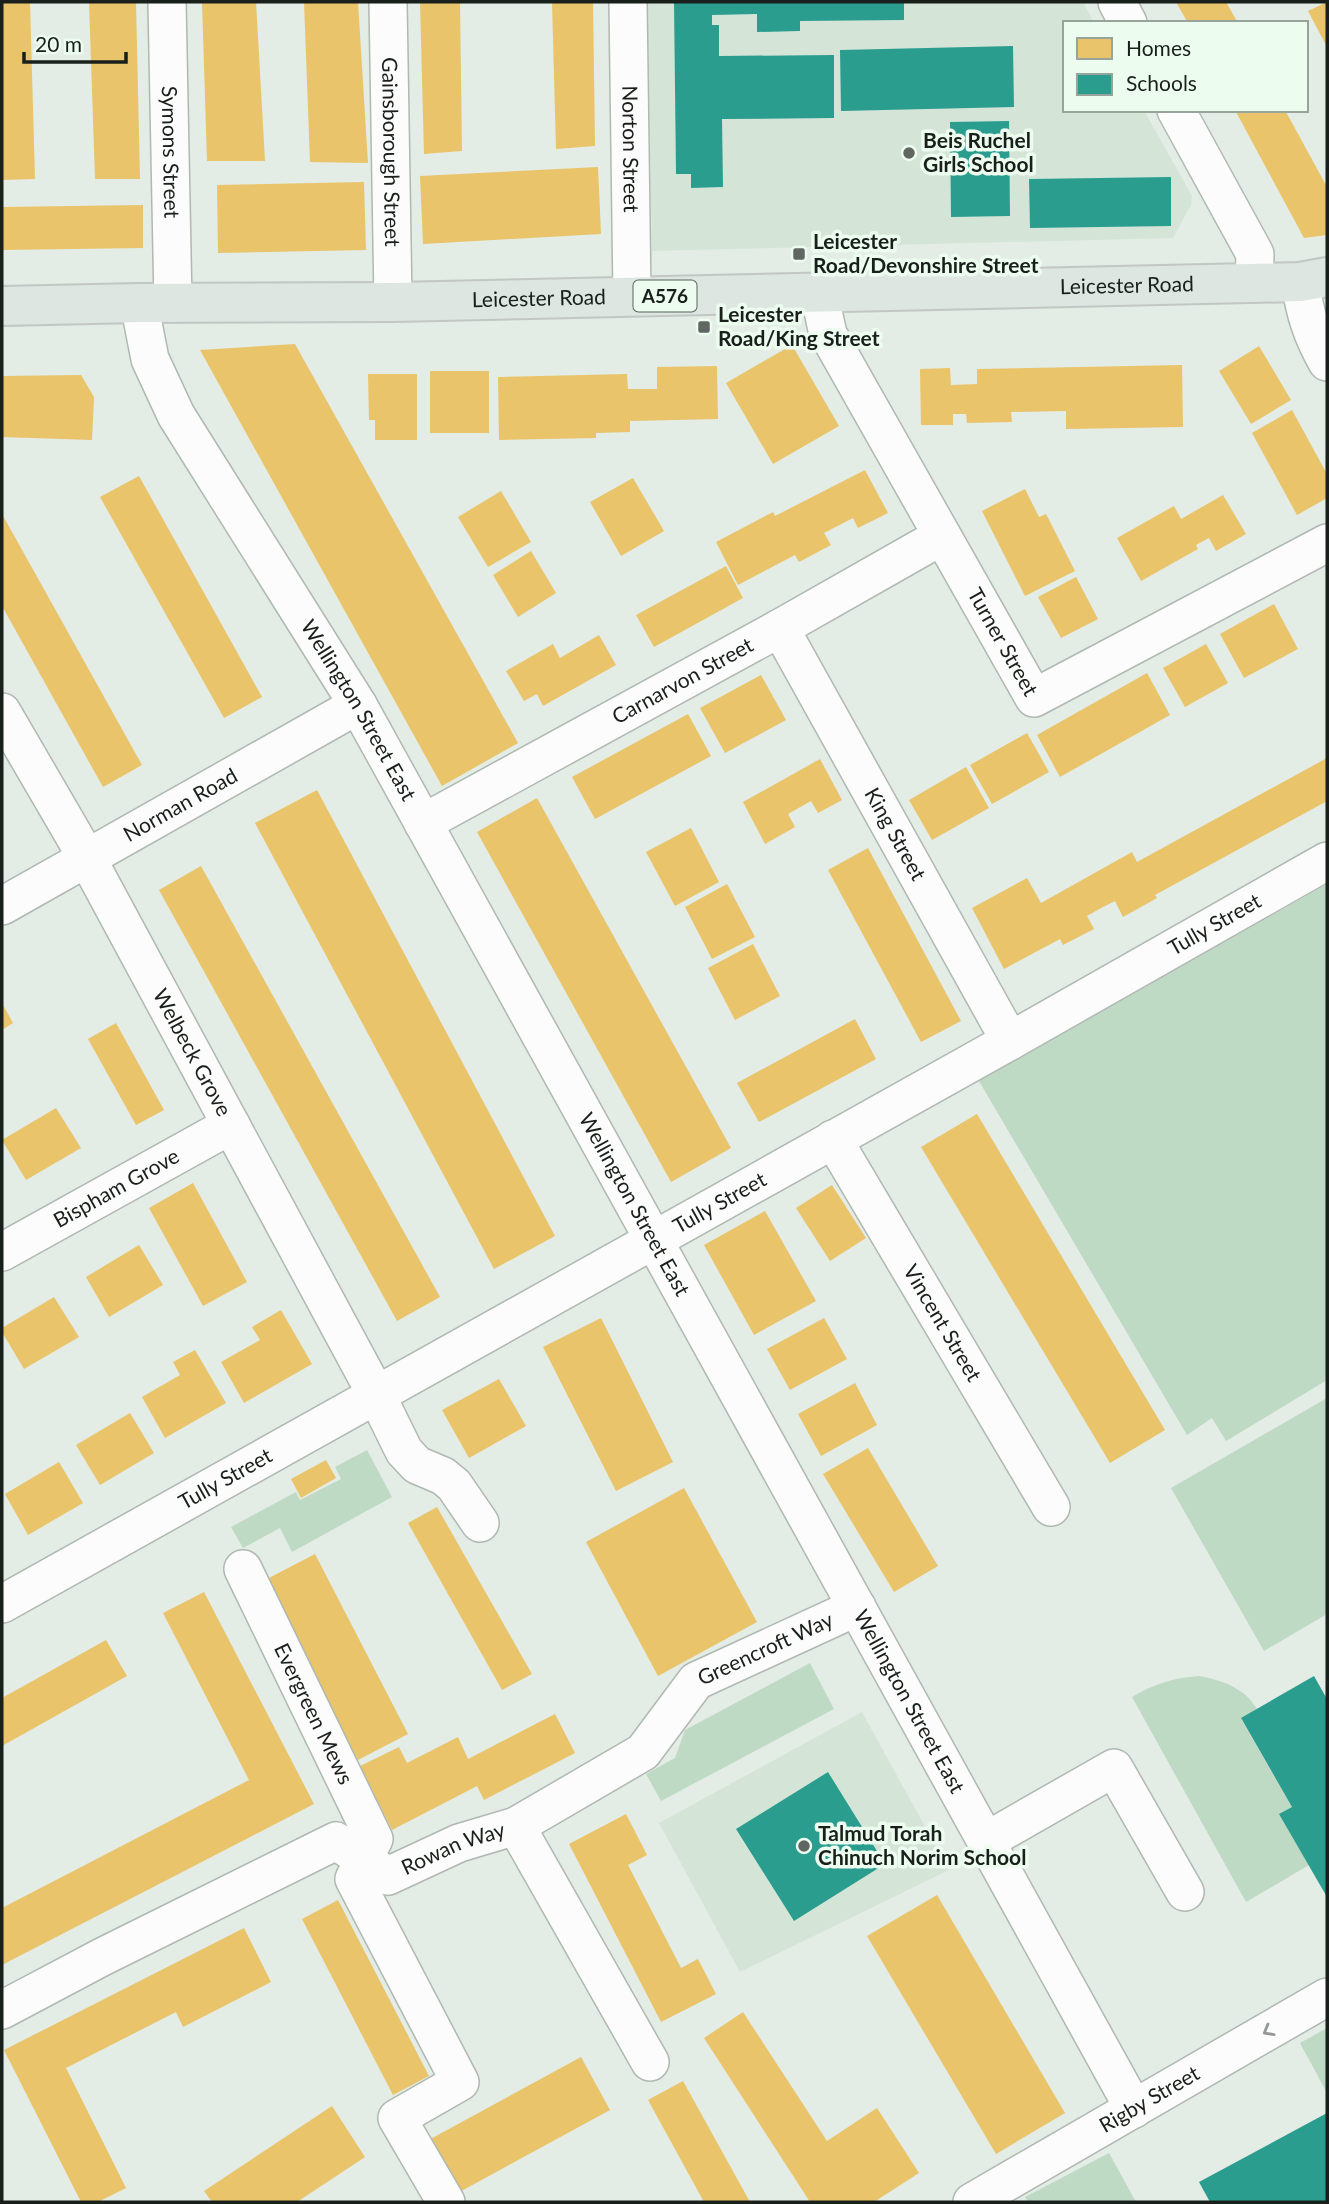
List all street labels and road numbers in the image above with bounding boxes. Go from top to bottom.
street label: Gainsborough Street [378,57,406,247]
street label: Norton Street [618,85,645,213]
street label: Symons Street [158,86,185,219]
street label: Leicester Road [1060,270,1194,298]
road number: A576 [634,280,696,312]
street label: Leicester Road [472,283,606,311]
street label: Turner Street [963,583,1044,700]
street label: Wellington Street East [297,615,423,805]
street label: Carnarvon Street [607,631,757,728]
street label: Norman Road [118,762,241,846]
street label: King Street [860,783,932,885]
street label: Tully Street [1163,887,1265,960]
street label: Welbeck Grove [149,984,238,1120]
street label: Wellington Street East [575,1108,696,1300]
street label: Bispham Grove [49,1142,183,1232]
street label: Tully Street [668,1166,770,1238]
street label: Vincent Street [899,1259,988,1386]
street label: Tully Street [174,1442,276,1514]
street label: Wellington Street East [850,1605,971,1797]
street label: Greencroft Way [693,1606,837,1690]
street label: Evergreen Mews [270,1639,359,1788]
street label: Rowan Way [397,1816,508,1879]
street label: Rigby Street [1094,2059,1204,2137]

